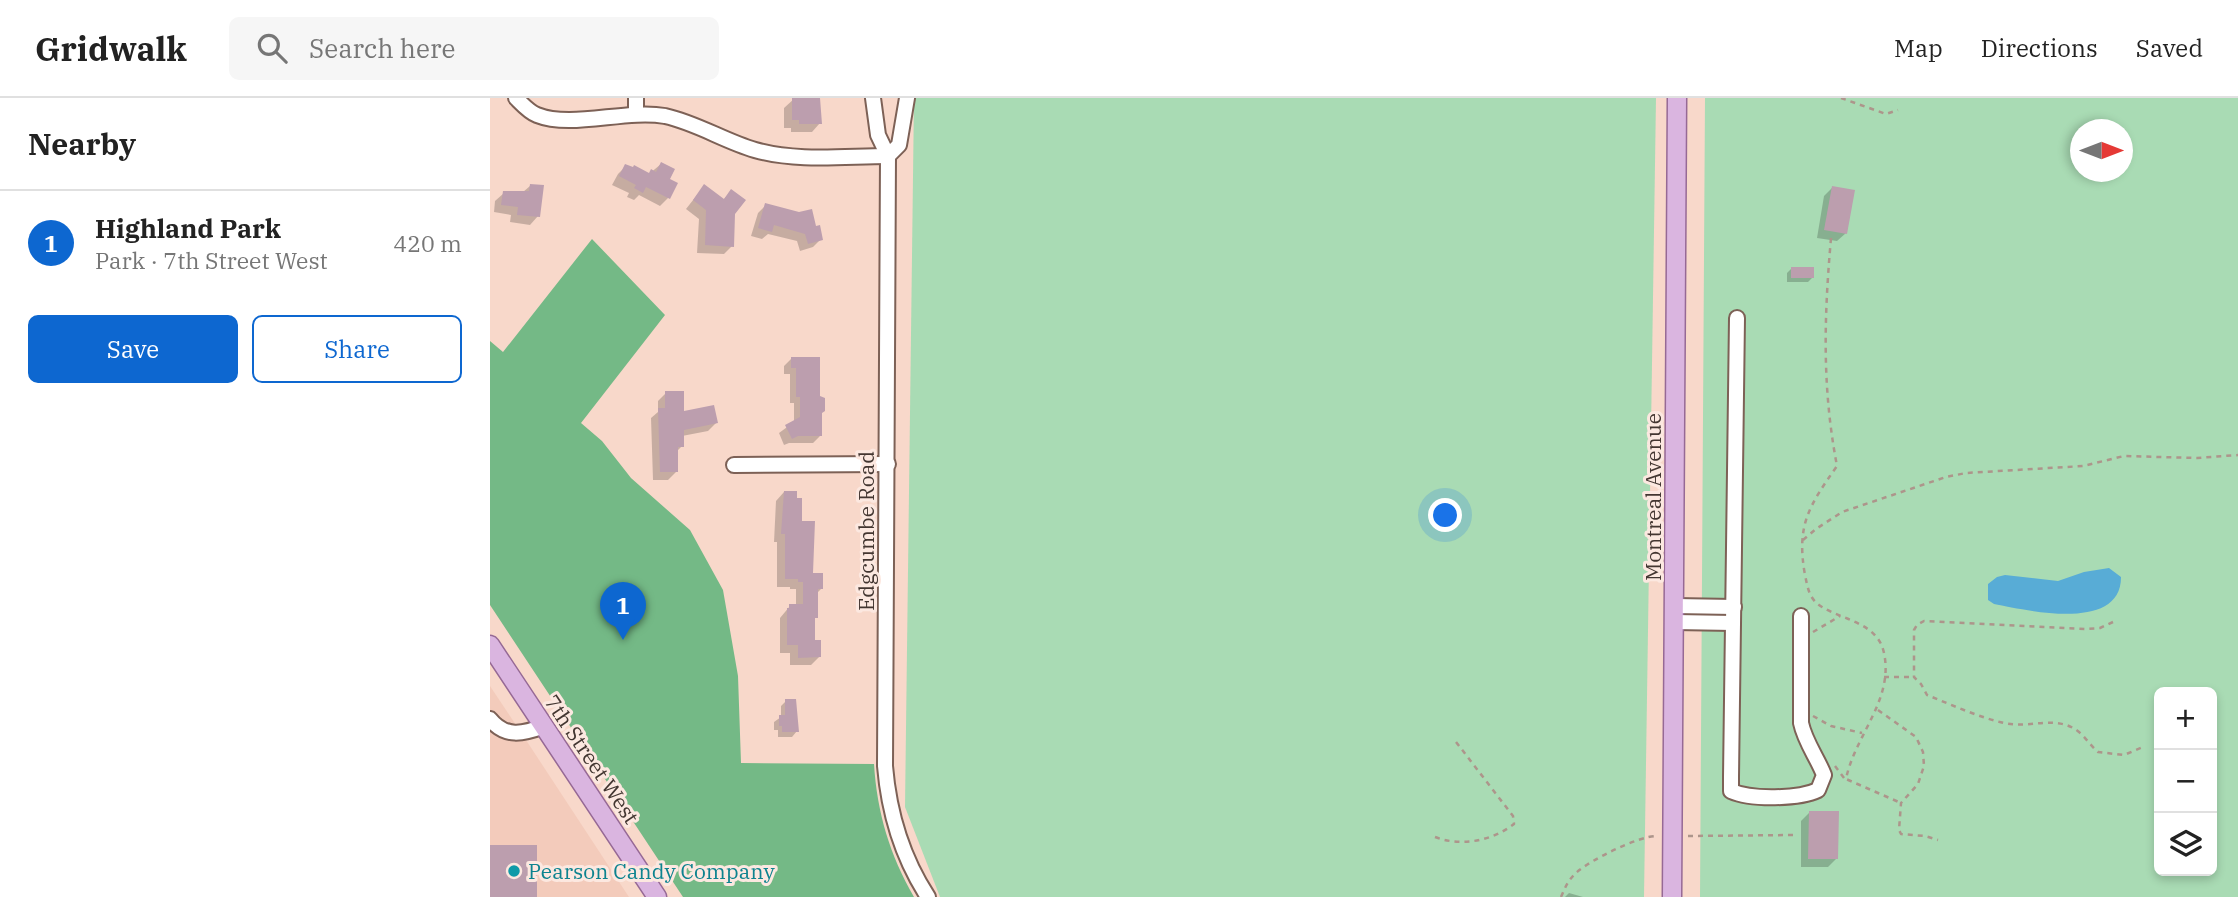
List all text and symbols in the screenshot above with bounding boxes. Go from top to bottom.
search box [229,17,719,80]
text: Gridwalk [35,27,187,70]
icon: search [253,29,291,67]
text: Search here [309,31,455,65]
text: Map [1894,32,1943,64]
text: Directions [1981,32,2098,64]
text: Saved [2136,32,2203,64]
north arrow [2070,119,2133,182]
text: Nearby [28,124,136,163]
text: Highland Park [95,211,281,245]
text: 1 [44,228,58,258]
text: 420 m [393,228,462,258]
text: Park · 7th Street West [95,245,328,275]
button: Save [28,315,238,383]
button: Share [252,315,462,383]
street label: Montreal Avenue [1639,413,1667,581]
street label: Edgcumbe Road [852,451,880,611]
your location [1428,498,1462,532]
pin: 1 [600,582,646,640]
map controls [2154,687,2217,876]
button: + [2154,687,2217,750]
street label: 7th Street West [538,689,646,829]
button: − [2154,750,2217,813]
button: layers [2154,813,2217,876]
place label: Pearson Candy Company [528,857,775,885]
marker: Pearson Candy Company [506,863,522,879]

